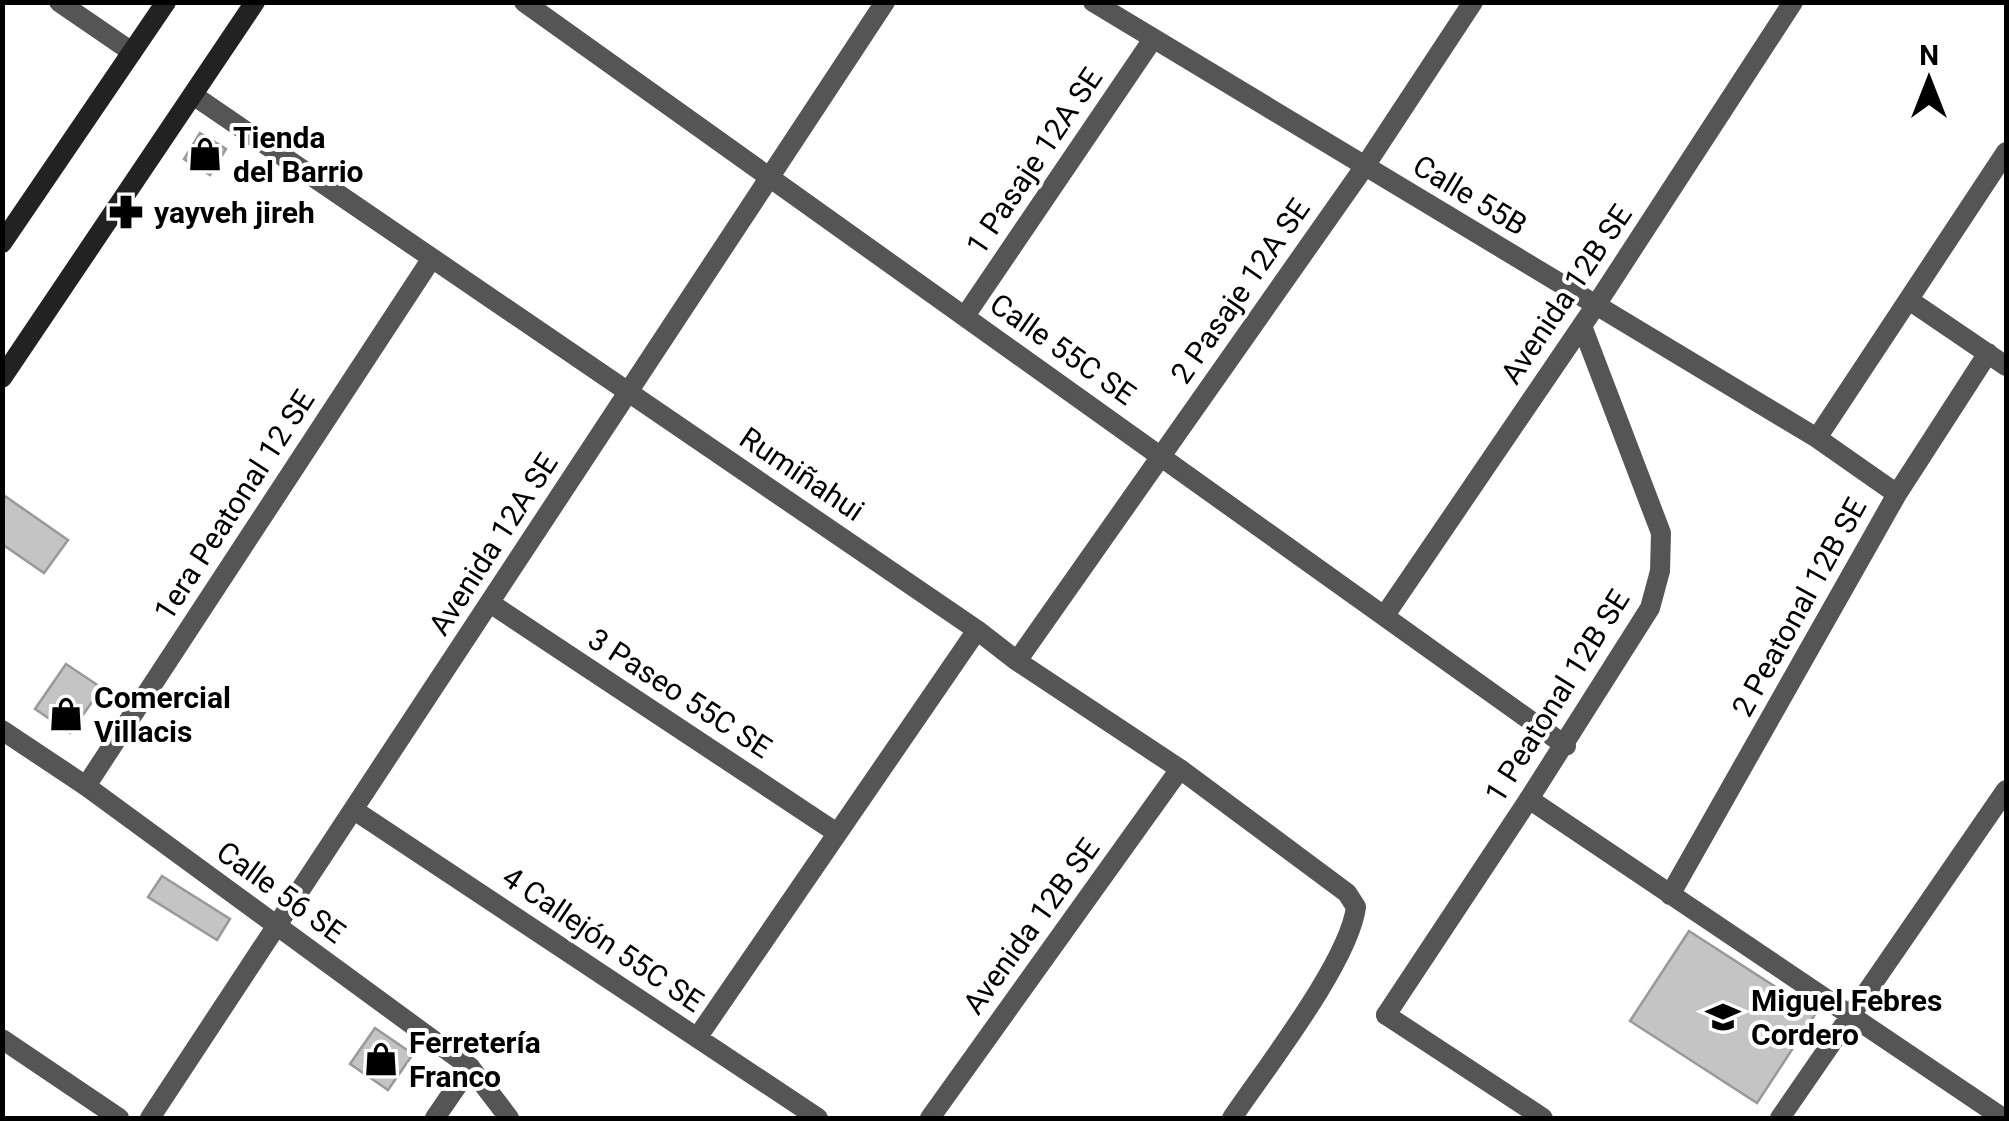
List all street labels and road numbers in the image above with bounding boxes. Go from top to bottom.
street label: 1 Pasaje 12A SE [959,61,1109,261]
street label: Calle 55B [1407,147,1533,243]
street label: 2 Pasaje 12A SE [1163,192,1317,390]
street label: Avenida 12B SE [1493,198,1639,390]
street label: Calle 55C SE [984,286,1142,412]
street label: 1era Peatonal 12 SE [147,383,321,627]
street label: Rumiñahui [733,420,871,528]
street label: Avenida 12A SE [421,447,565,641]
street label: 2 Peatonal 12B SE [1724,492,1874,722]
street label: 1 Peatonal 12B SE [1477,583,1637,809]
street label: 3 Paseo 55C SE [582,621,778,765]
street label: Avenida 12B SE [956,831,1106,1021]
street label: Calle 56 SE [210,834,352,950]
street label: 4 Callejón 55C SE [496,859,710,1019]

